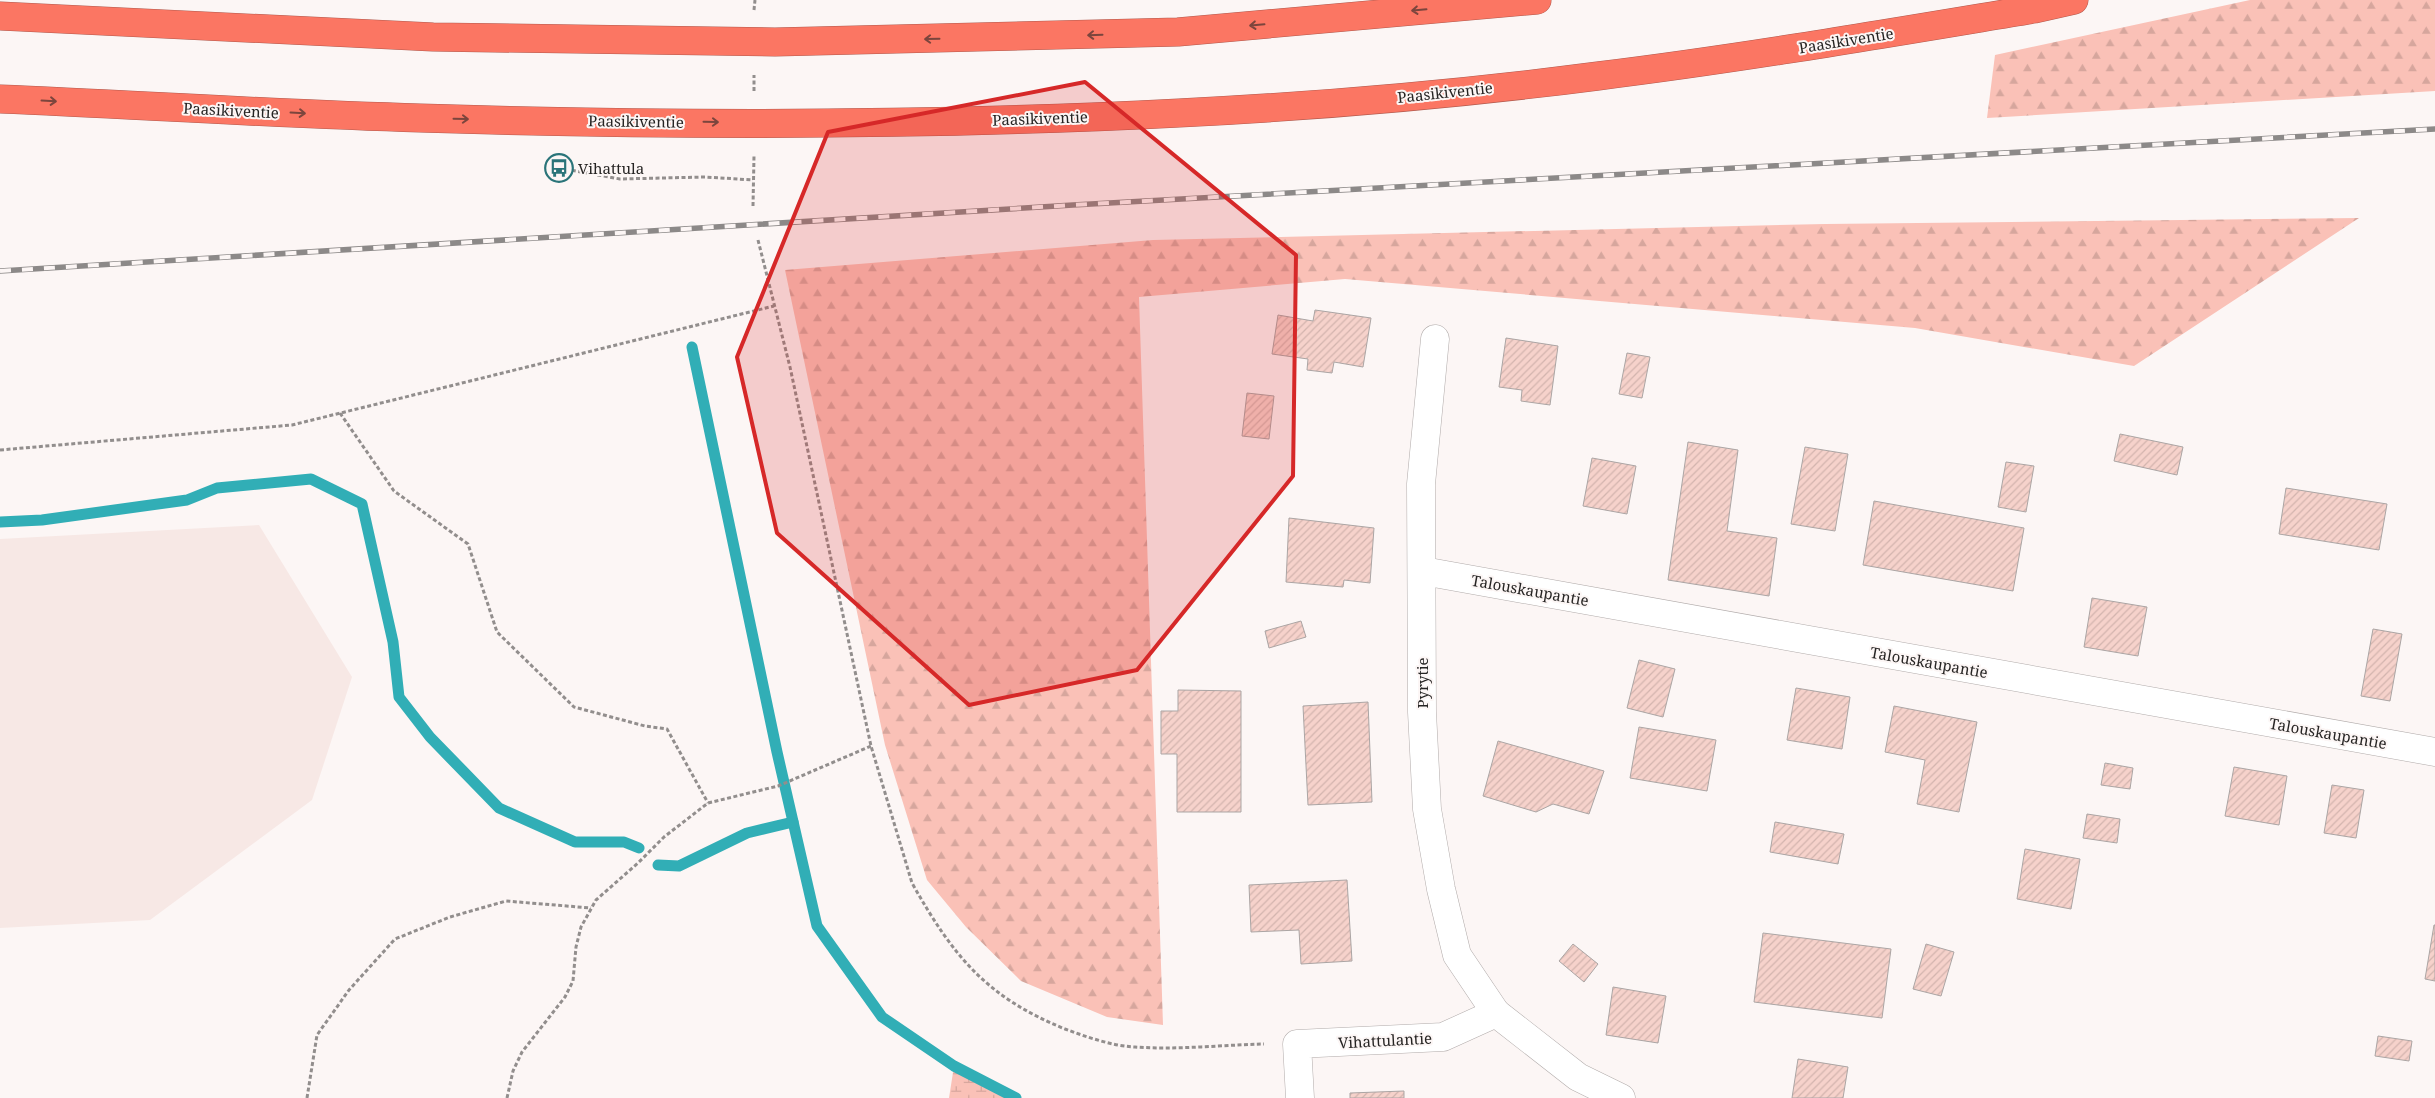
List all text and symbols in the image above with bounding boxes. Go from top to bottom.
one-way arrow [1411,6,1427,15]
one-way arrow [1249,20,1265,30]
street label: Paasikiventie [1797,23,1895,57]
one-way arrow [1087,30,1103,40]
one-way arrow [924,34,940,44]
street label: Paasikiventie [1396,77,1494,107]
one-way arrow [40,96,56,106]
street label: Paasikiventie [183,98,279,122]
street label: Paasikiventie [992,106,1088,130]
one-way arrow [290,108,306,117]
street label: Paasikiventie [588,110,684,132]
one-way arrow [452,114,469,124]
one-way arrow [703,118,719,127]
bus stop icon: Vihattula [544,153,574,183]
place label: Vihattula [578,158,644,178]
street label: Talouskaupantie [1470,570,1590,610]
street label: Talouskaupantie [1869,642,1989,682]
street label: Pyrytie [1412,657,1432,709]
street label: Talouskaupantie [2268,713,2388,753]
street label: Vihattulantie [1338,1028,1432,1052]

